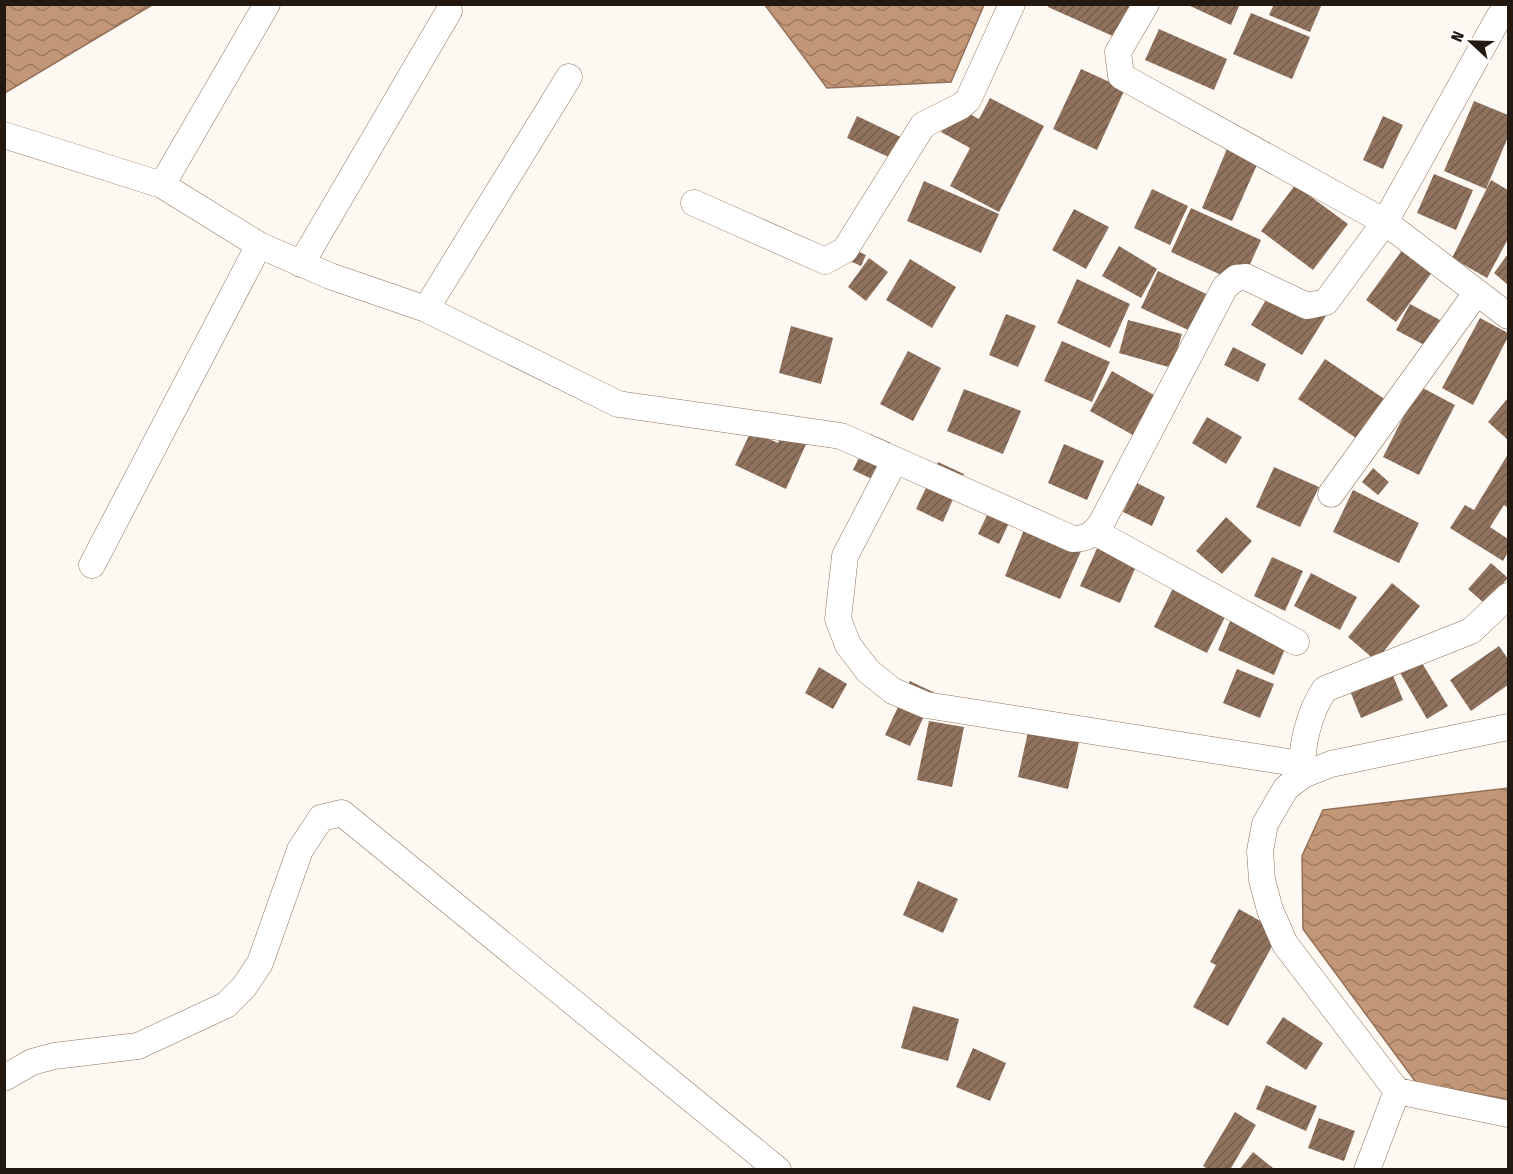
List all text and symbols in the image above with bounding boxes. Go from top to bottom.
north arrow [1441,12,1501,72]
text: N [1447,29,1468,45]

